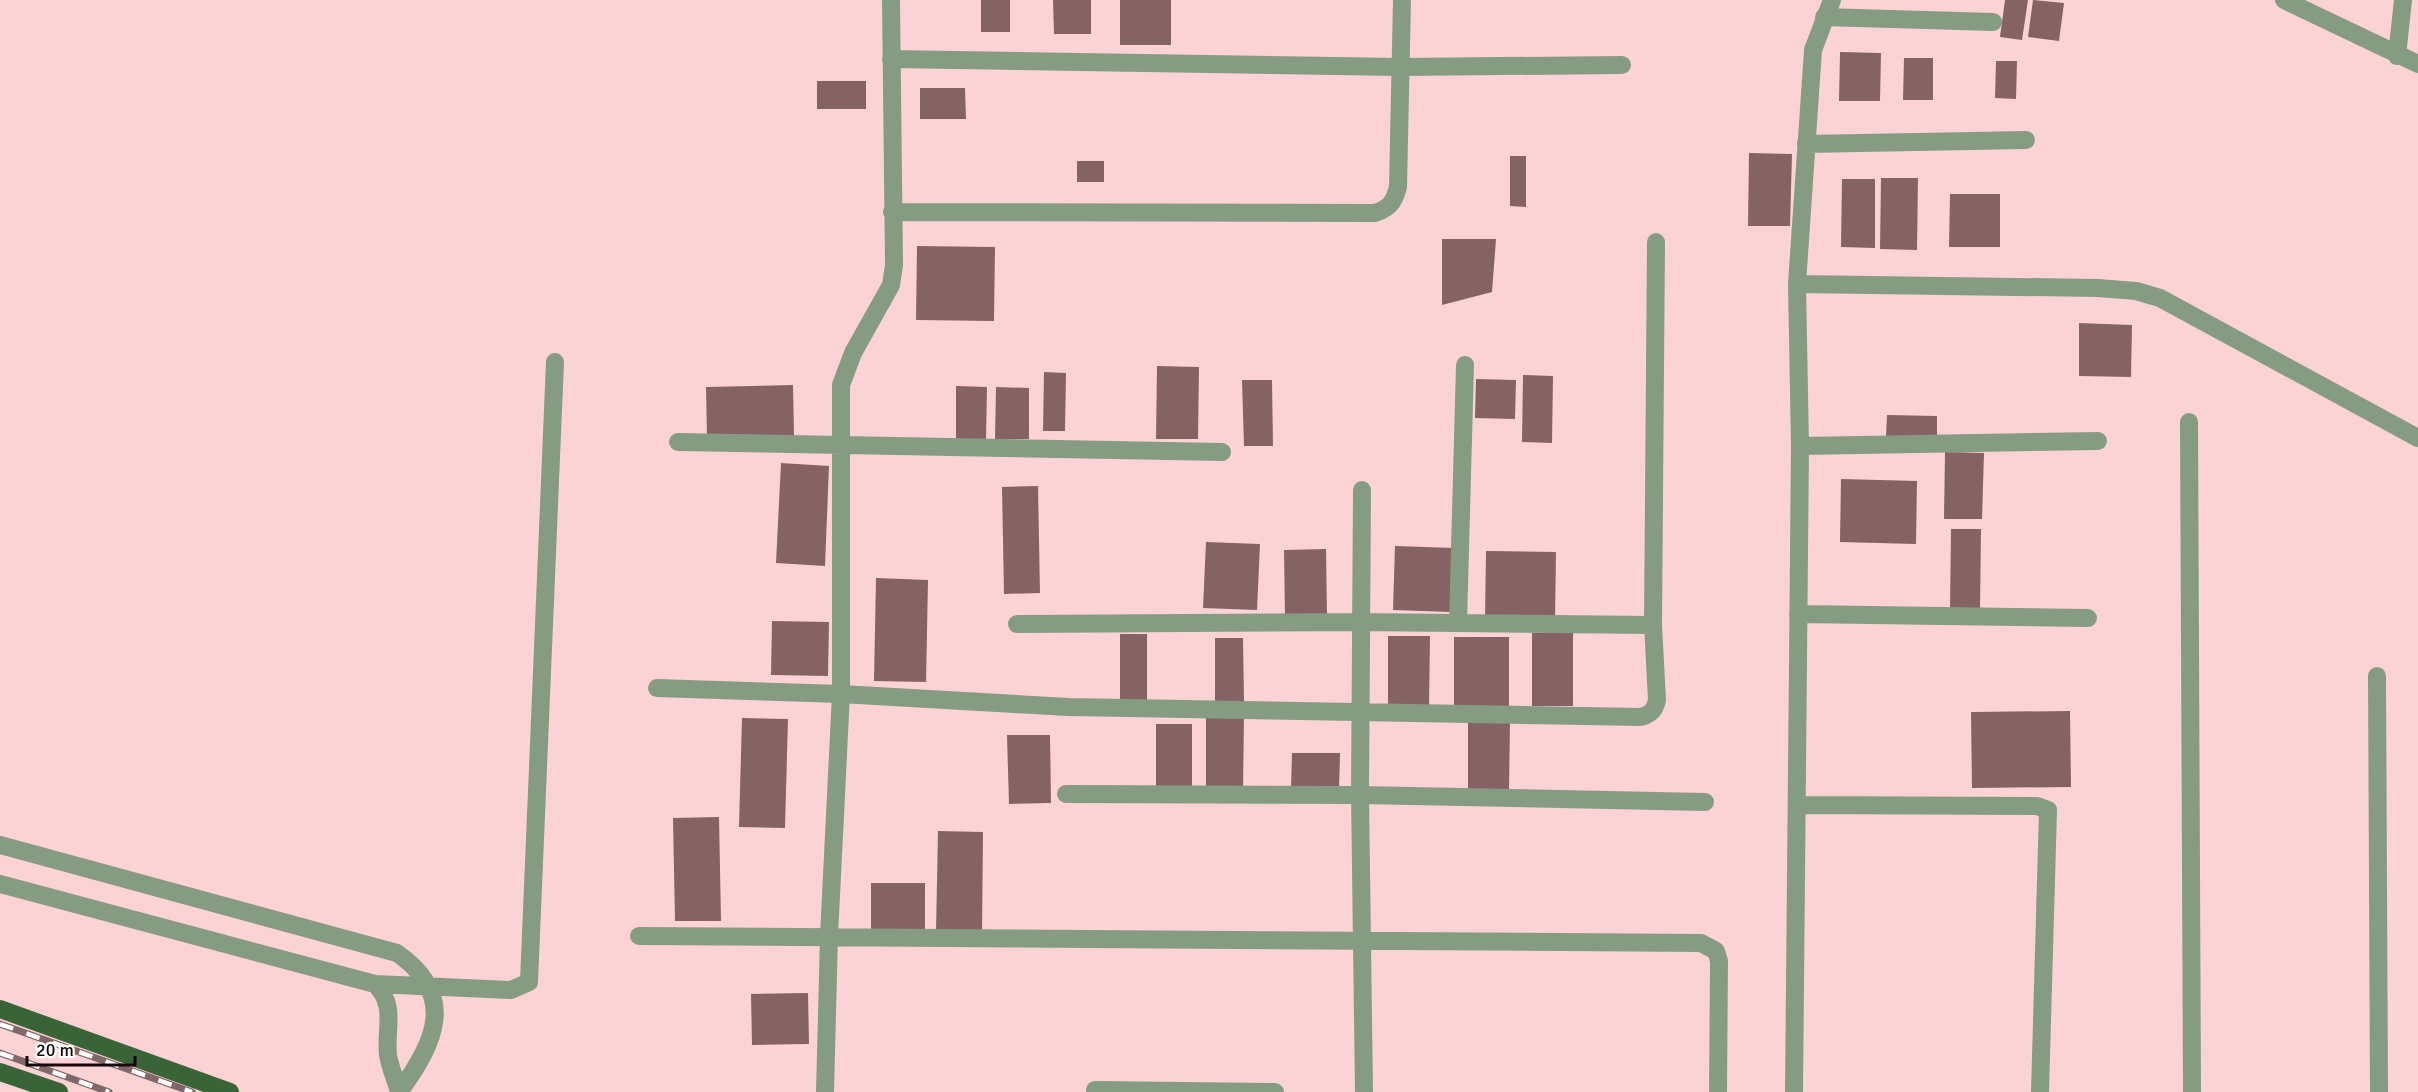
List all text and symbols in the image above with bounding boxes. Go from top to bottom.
scale bar [27,1029,135,1067]
text: 20 m [36,1039,74,1061]

